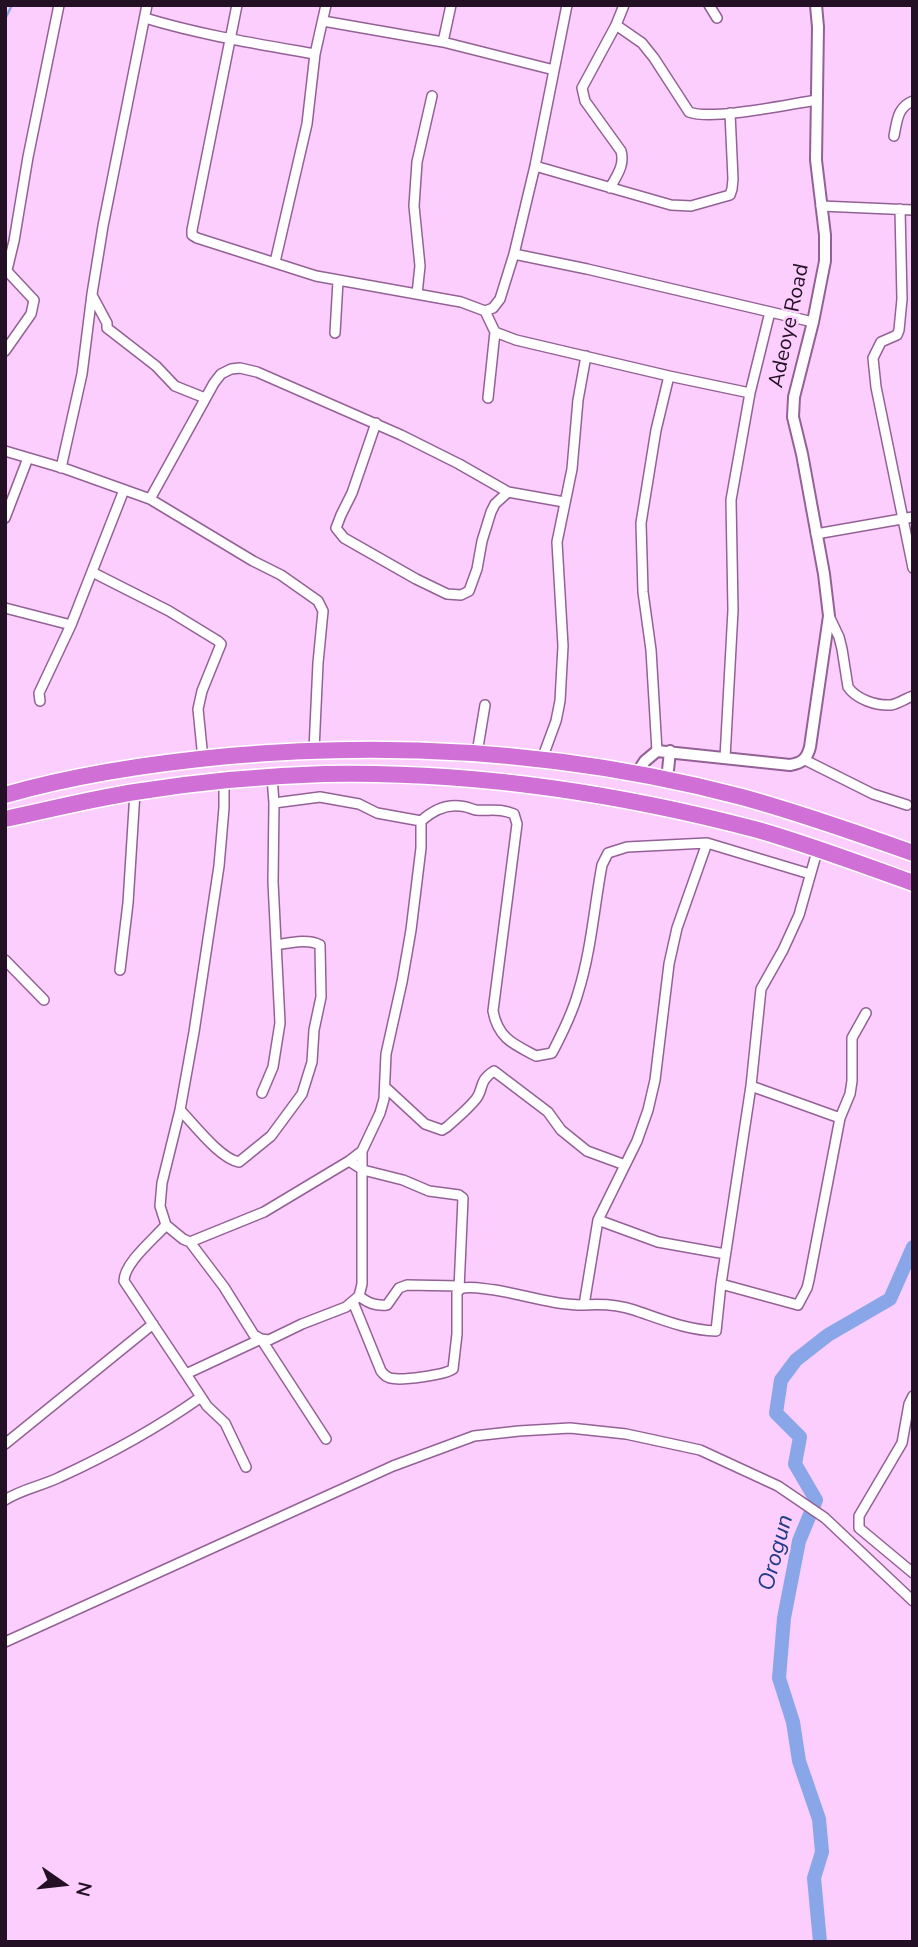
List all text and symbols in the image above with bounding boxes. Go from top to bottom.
street label: Adeoye Road [765,262,815,390]
water label: Orogun [754,1512,800,1594]
north arrow [28,1849,98,1919]
text: N [69,1879,98,1899]

